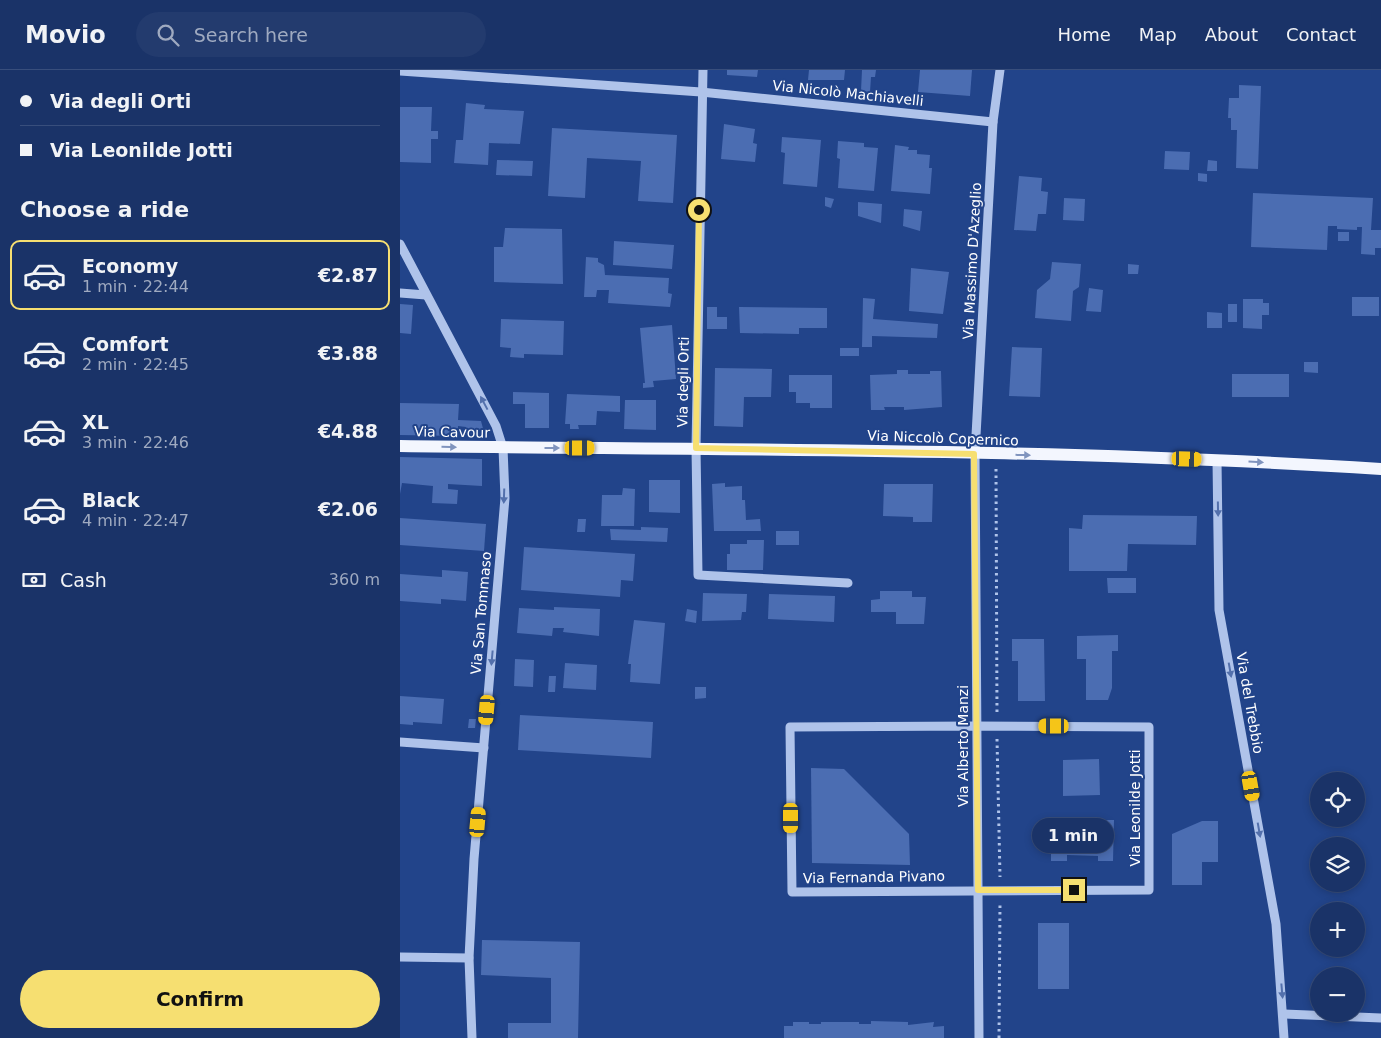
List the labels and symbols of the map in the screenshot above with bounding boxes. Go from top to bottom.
street label: Via Nicolò Machiavelli [772,77,924,109]
street label: Via Massimo D'Azeglio [960,182,984,340]
route start [688,199,710,221]
street label: Via degli Orti [674,336,692,428]
one-way arrow [479,396,488,410]
street label: Via Cavour [414,423,490,441]
street label: Via Niccolò Copernico [867,427,1019,449]
car [565,441,595,456]
one-way arrow [441,443,457,451]
one-way arrow [544,444,560,452]
one-way arrow [1015,451,1031,459]
car [1171,451,1202,467]
one-way arrow [1248,458,1264,466]
one-way arrow [500,488,508,504]
one-way arrow [1214,501,1222,517]
street label: Via San Tommaso [468,551,494,675]
one-way arrow [487,650,495,666]
street label: Via del Trebbio [1233,651,1267,755]
one-way arrow [1227,663,1235,679]
street label: Via Alberto Manzi [955,685,971,807]
car [478,694,495,726]
car [1039,719,1069,734]
street label: Via Leonilde Jotti [1127,749,1143,867]
car [1241,770,1260,802]
car [783,803,798,833]
car [469,806,486,838]
callout: 1 min [1033,818,1115,852]
one-way arrow [1256,823,1264,839]
street label: Via Fernanda Pivano [803,868,945,886]
route end [1063,879,1085,901]
one-way arrow [1278,983,1286,999]

